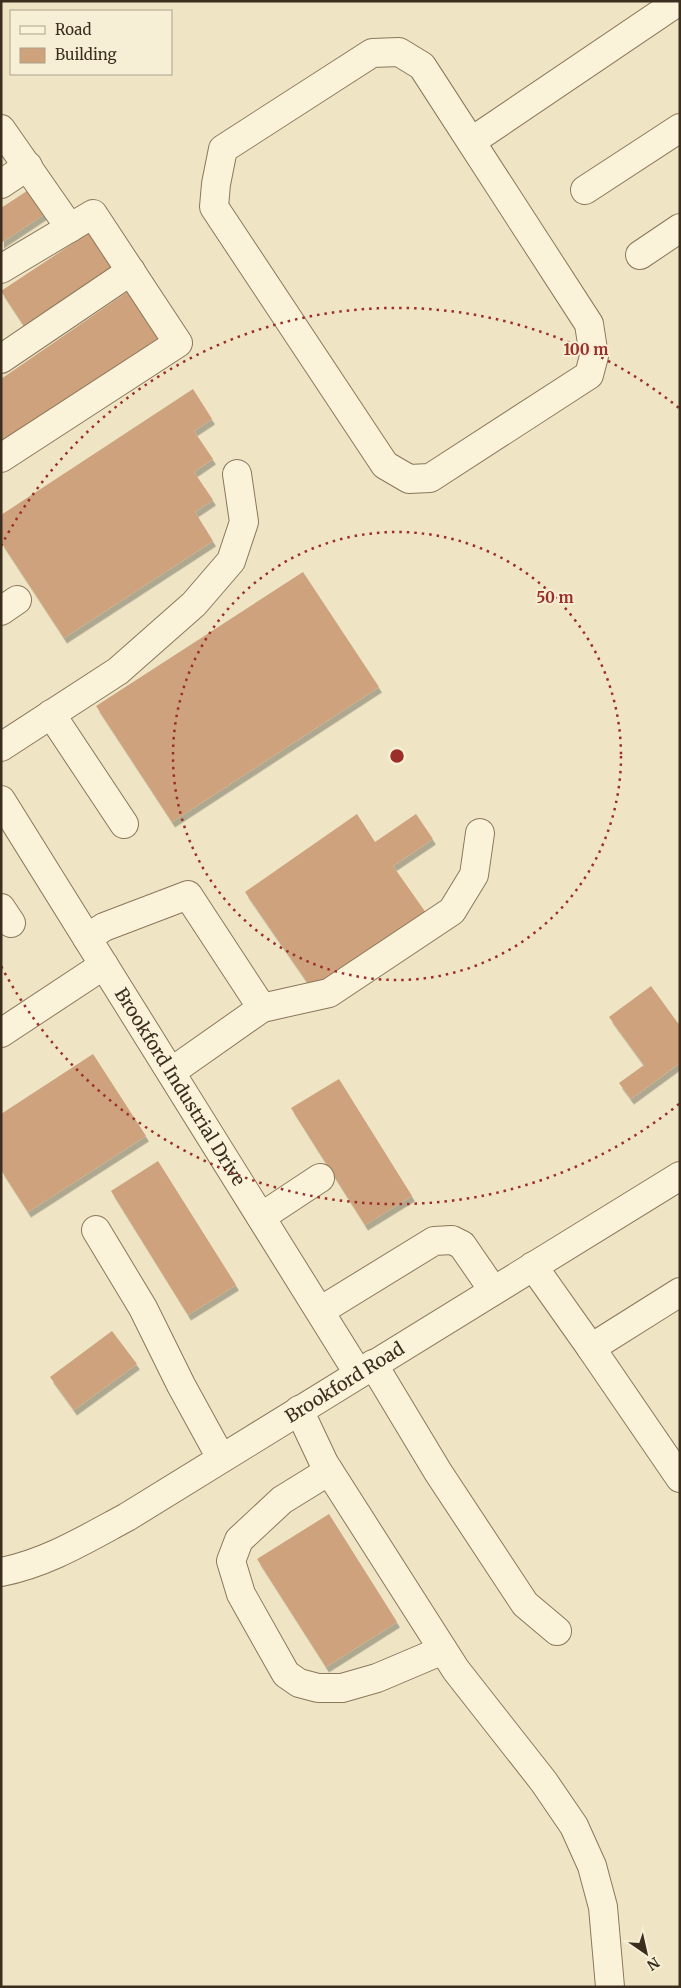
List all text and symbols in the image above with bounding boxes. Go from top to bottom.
legend [10,10,172,75]
text: Road [55,20,91,39]
text: Building [55,45,117,64]
text: 100 m [564,340,608,359]
text: 50 m [536,588,574,607]
centre of rings [388,747,406,765]
street label: Brookford Industrial Drive [110,983,250,1190]
street label: Brookford Road [281,1337,409,1428]
north arrow [621,1928,671,1978]
text: N [644,1953,663,1974]

